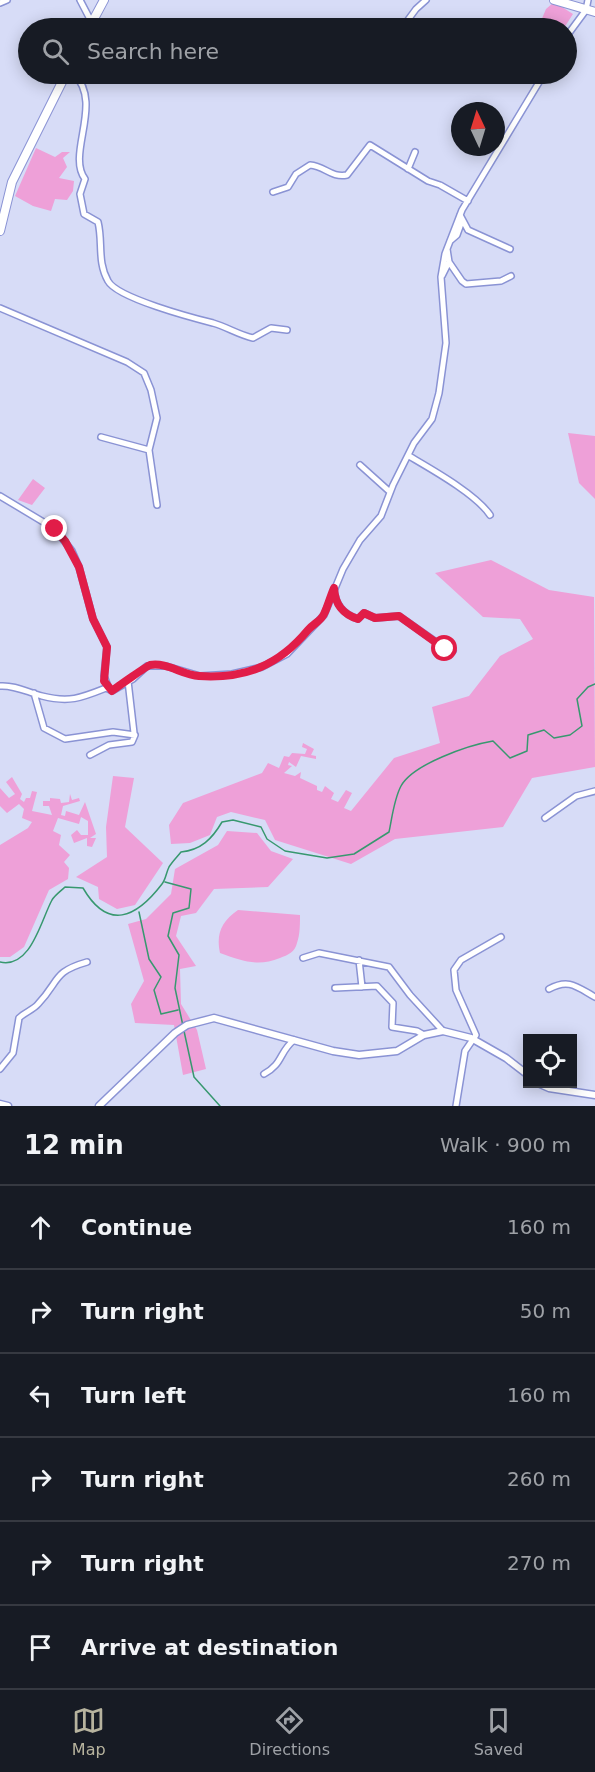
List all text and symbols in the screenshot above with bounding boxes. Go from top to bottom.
search box [18,18,577,84]
icon: search [39,35,72,68]
text: Search here [87,39,219,64]
north arrow [451,102,505,156]
route end [41,515,67,541]
route start [431,635,457,661]
map controls [523,1034,577,1088]
button: locate [523,1034,577,1088]
text: 12 min [24,1130,124,1160]
text: Walk · 900 m [440,1133,571,1157]
icon: ahead [24,1211,57,1244]
text: Continue [81,1215,192,1240]
text: 160 m [507,1215,571,1239]
icon: right [24,1295,57,1328]
text: Turn right [81,1299,204,1324]
text: 50 m [520,1299,571,1323]
icon: left [24,1379,57,1412]
text: Turn left [81,1383,186,1408]
text: 160 m [507,1383,571,1407]
icon: right [24,1463,57,1496]
text: Turn right [81,1467,204,1492]
text: 260 m [507,1467,571,1491]
icon: right [24,1547,57,1580]
text: Turn right [81,1551,204,1576]
text: 270 m [507,1551,571,1575]
icon: arrive [24,1631,57,1664]
text: Arrive at destination [81,1635,338,1660]
tab: Map [72,1704,106,1759]
tab: Directions [249,1704,330,1759]
tab: Saved [474,1704,523,1759]

